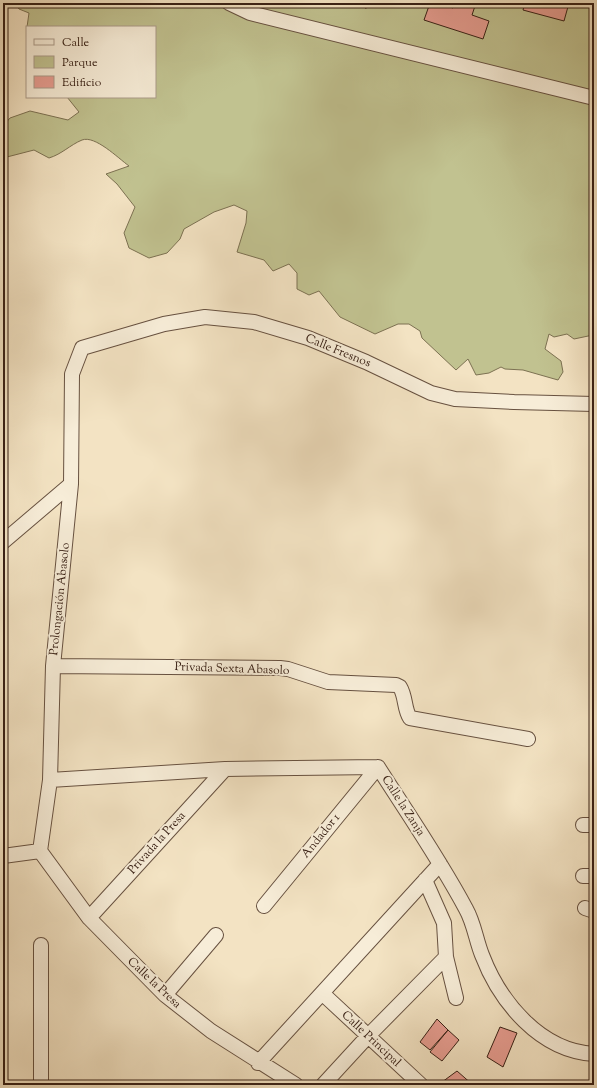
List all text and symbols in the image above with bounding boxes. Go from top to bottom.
legend [26,26,156,98]
text: Calle [62,34,90,52]
text: Parque [62,54,98,72]
text: Edificio [62,74,102,92]
street label: Calle Fresnos [303,330,374,372]
street label: Prolongación Abasolo [45,541,75,656]
street label: Privada Sexta Abasolo [174,658,290,680]
street label: Calle la Zanja [377,772,430,840]
street label: Privada la Presa [124,807,191,879]
street label: Andador 1 [297,810,345,862]
street label: Calle la Presa [123,953,185,1013]
street label: Calle Principal [337,1007,405,1072]

